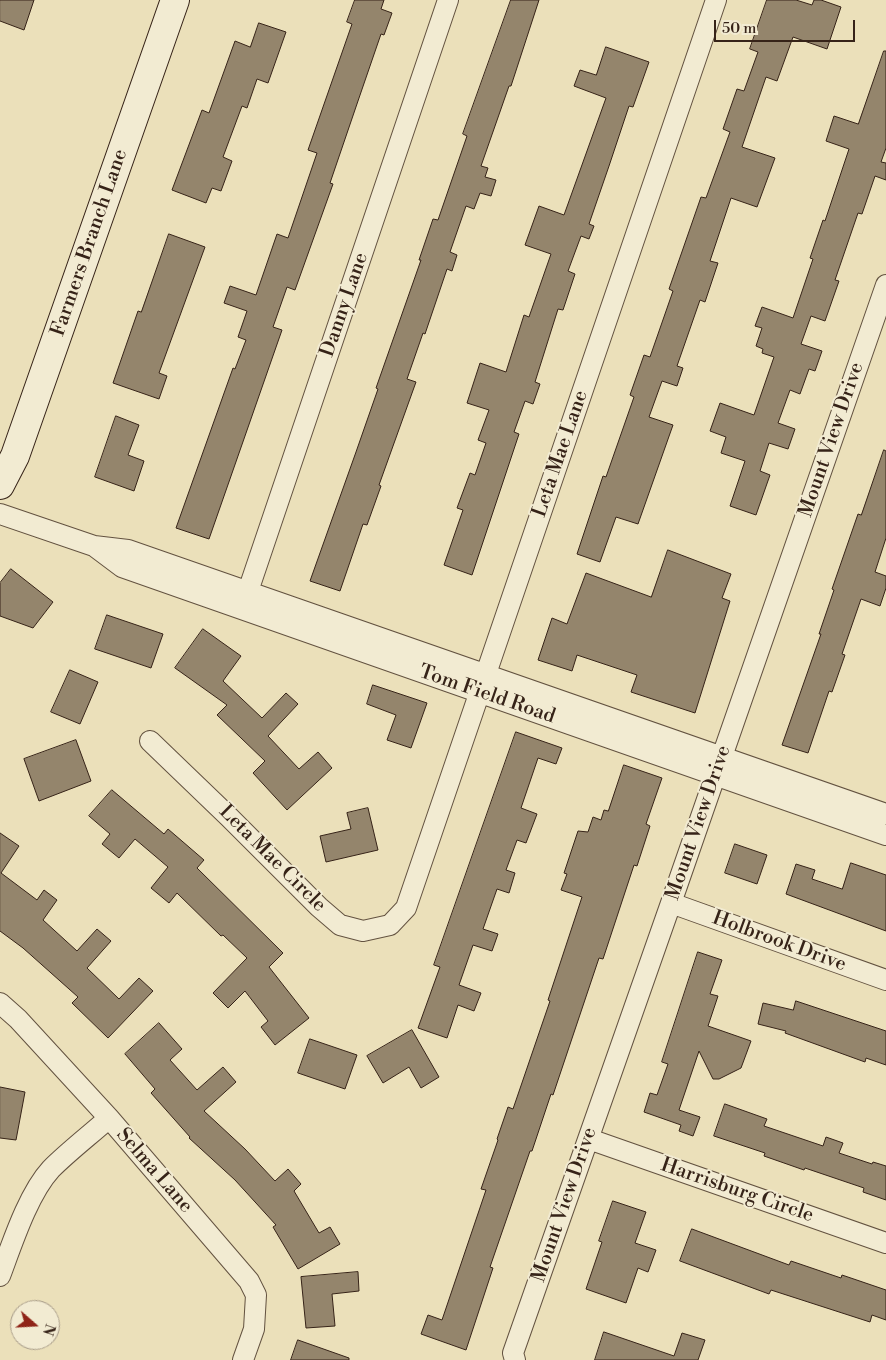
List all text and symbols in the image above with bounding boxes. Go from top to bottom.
scale bar [716,10,857,42]
text: 50 m [722,19,756,38]
street label: Farmers Branch Lane [47,146,133,340]
street label: Danny Lane [316,250,374,360]
street label: Mount View Drive [794,359,870,521]
street label: Leta Mae Lane [528,388,594,520]
street label: Tom Field Road [416,660,558,730]
street label: Mount View Drive [661,742,737,904]
street label: Leta Mae Circle [213,800,331,918]
street label: Holbrook Drive [709,907,849,977]
street label: Selma Lane [111,1124,197,1218]
street label: Mount View Drive [527,1124,603,1286]
street label: Harrisburg Circle [657,1154,817,1228]
north arrow [10,1300,60,1350]
text: N [38,1321,59,1338]

